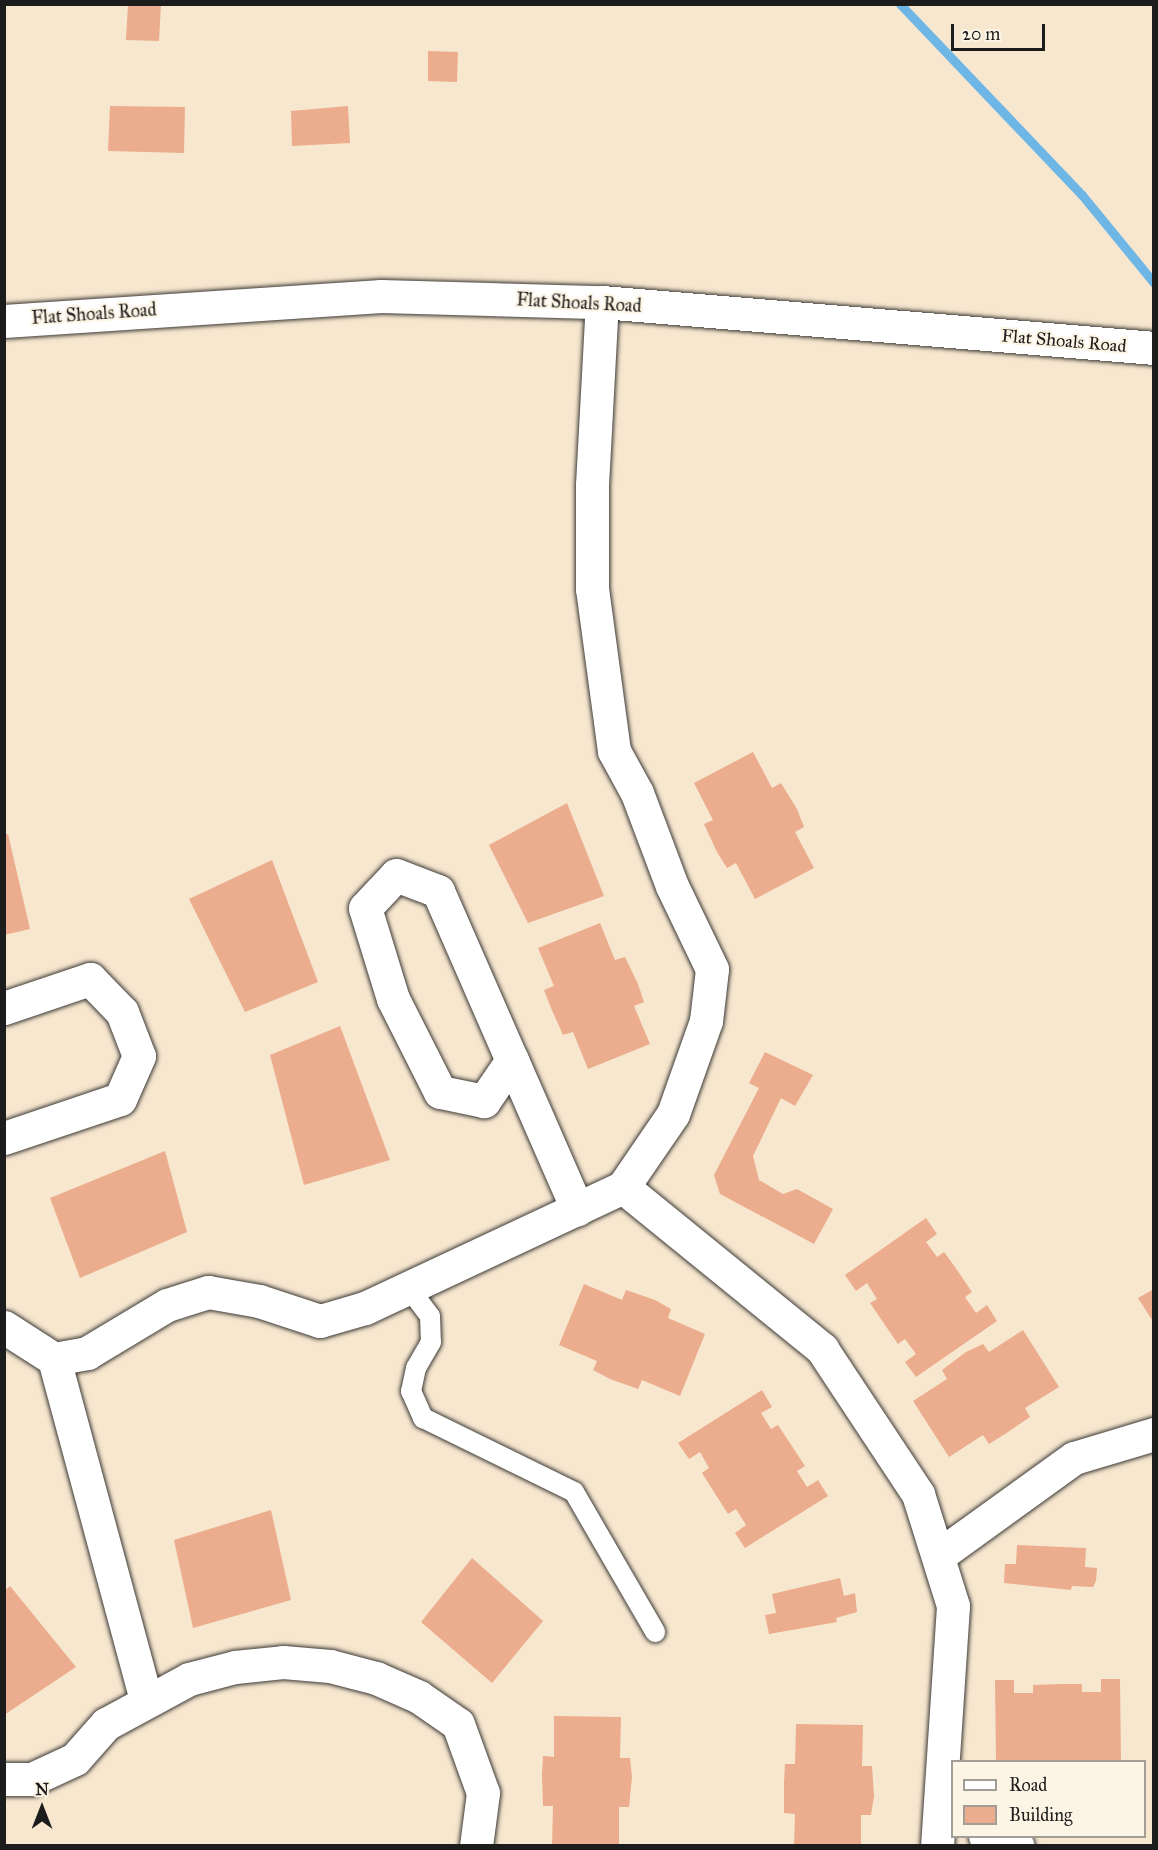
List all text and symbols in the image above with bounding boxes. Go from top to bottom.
scale bar [954,12,1048,50]
text: 20 m [962,23,1000,45]
street label: Flat Shoals Road [516,289,642,317]
street label: Flat Shoals Road [31,299,157,329]
street label: Flat Shoals Road [1001,325,1127,357]
legend [951,1760,1146,1838]
text: Road [1009,1774,1047,1796]
north arrow [12,1778,72,1838]
text: N [35,1780,49,1799]
text: Building [1009,1804,1072,1826]

